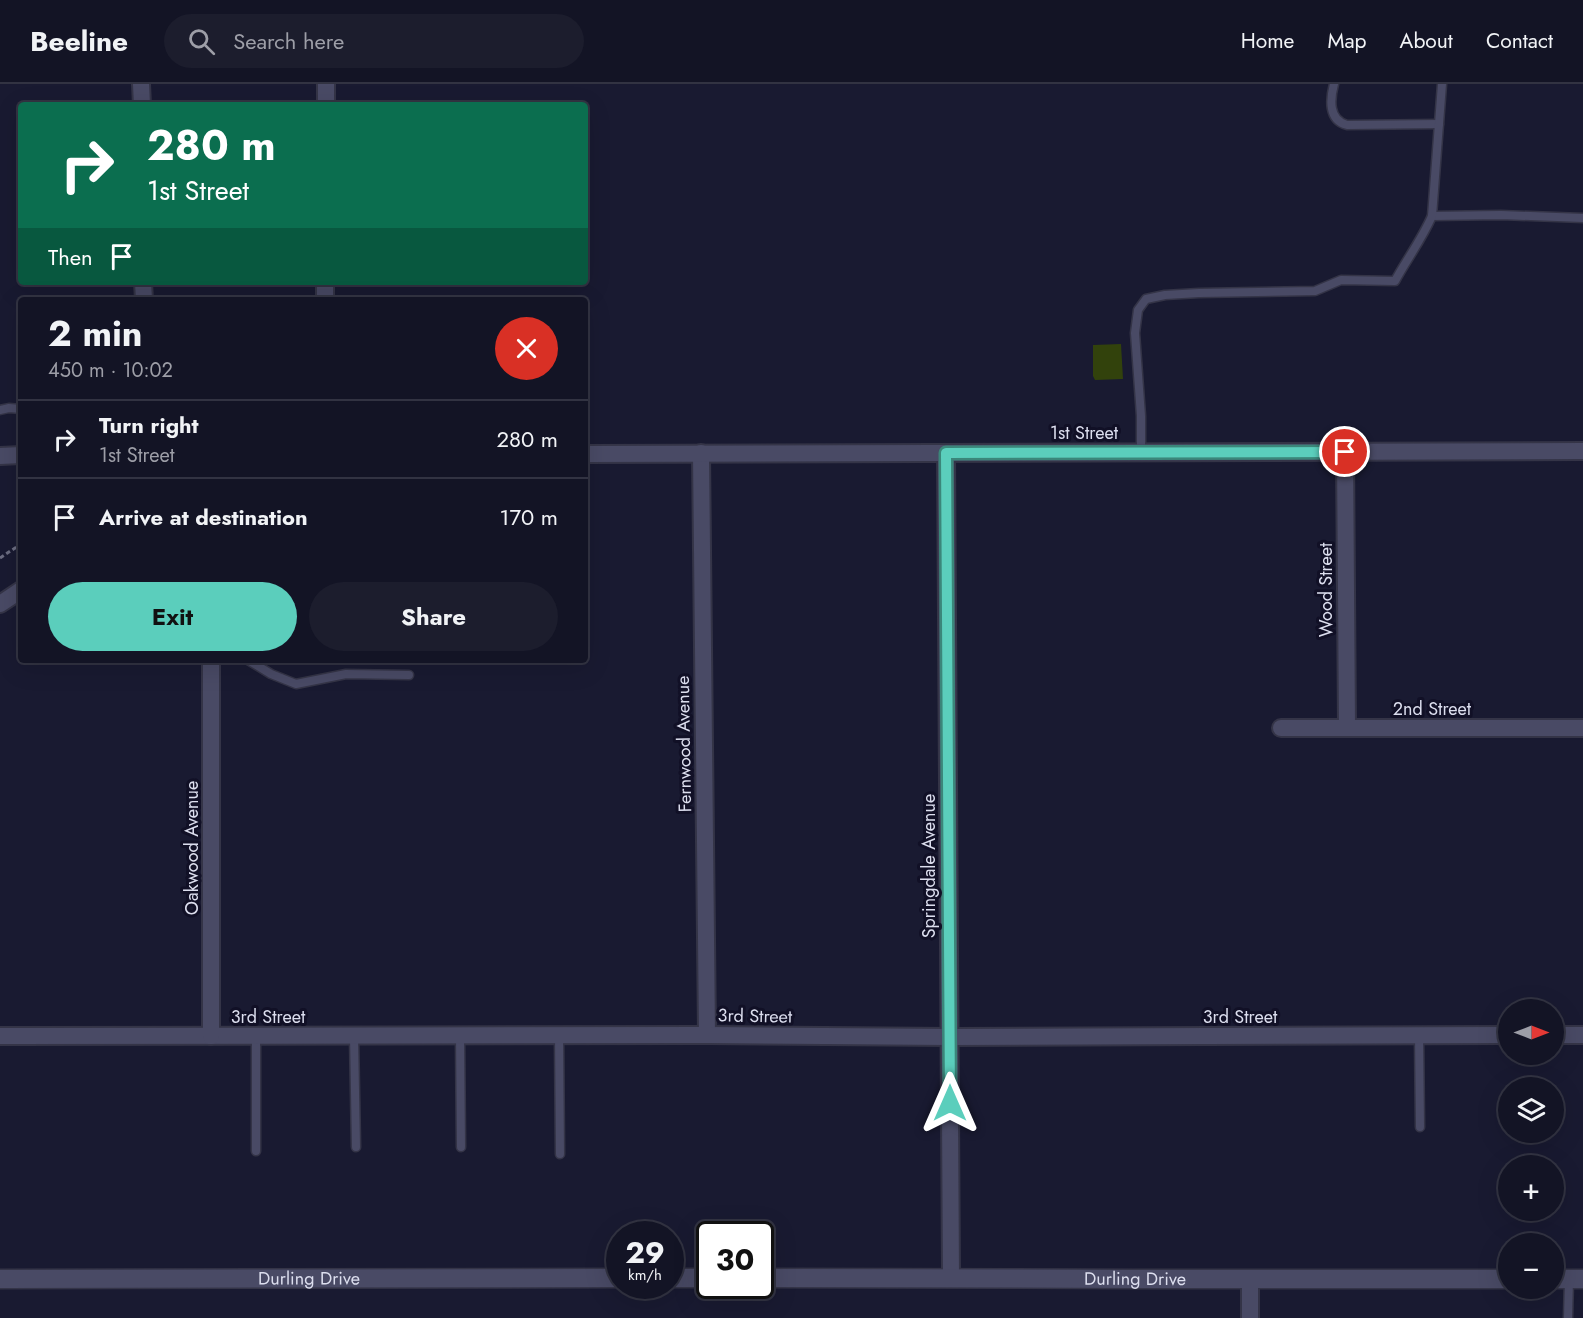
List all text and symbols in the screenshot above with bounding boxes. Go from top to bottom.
search box [164,14,584,68]
text: Beeline [30,21,128,62]
icon: search [185,25,218,58]
text: Search here [233,25,344,57]
text: Home [1241,26,1294,56]
text: Map [1327,26,1367,56]
text: About [1400,26,1453,56]
text: Contact [1486,26,1553,56]
text: 280 m [147,115,276,176]
icon: right [48,126,126,204]
text: 1st Street [147,171,249,210]
icon: arrive [105,240,138,273]
text: Then [48,241,93,273]
text: 2 min [48,307,143,359]
button: close [495,317,558,380]
text: 450 m · 10:02 [48,356,173,385]
text: Turn right [99,409,199,441]
street label: 1st Street [1050,420,1119,446]
icon: right [48,423,81,456]
text: 280 m [497,423,558,455]
pin [1319,426,1370,477]
icon: arrive [1328,435,1361,468]
text: 1st Street [99,441,175,470]
icon: arrive [48,501,81,534]
text: Arrive at destination [99,501,308,533]
text: 170 m [500,501,558,533]
street label: Wood Street [1313,542,1339,637]
button: Exit [48,582,297,651]
button: Share [309,582,558,651]
street label: Fernwood Avenue [670,675,698,813]
street label: 2nd Street [1393,696,1472,722]
street label: Oakwood Avenue [179,781,205,915]
street label: Springdale Avenue [916,794,942,938]
north arrow [1498,999,1564,1065]
map controls [1498,999,1564,1299]
street label: 3rd Street [717,1002,793,1030]
street label: 3rd Street [231,1004,306,1030]
street label: 3rd Street [1203,1004,1278,1030]
position arrow [918,1071,982,1135]
button: layers [1498,1077,1564,1143]
button: + [1498,1155,1564,1221]
speed limit sign: 30 [696,1221,774,1299]
text: 29 [625,1231,665,1274]
button: − [1498,1233,1564,1299]
text: km/h [628,1264,662,1286]
street label: Durling Drive [258,1265,360,1292]
street label: Durling Drive [1084,1266,1186,1292]

